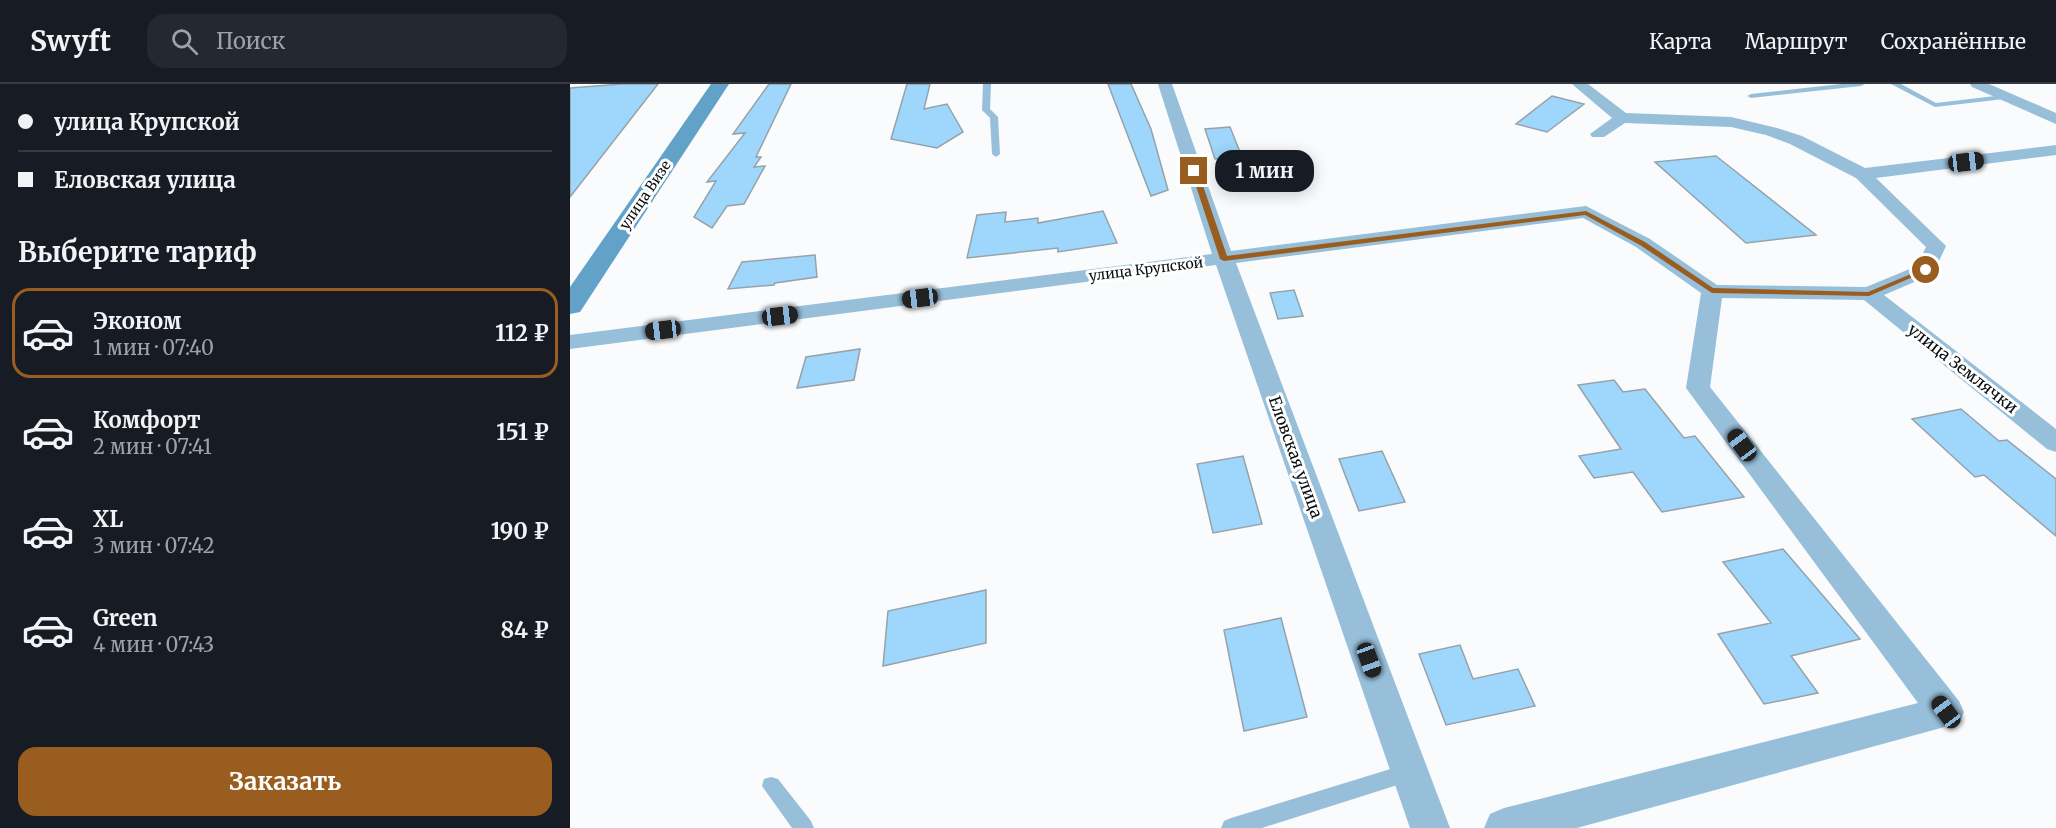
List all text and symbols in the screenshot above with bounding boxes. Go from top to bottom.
search box [147,14,567,68]
text: Swyft [30,23,111,59]
icon: search [168,25,201,58]
text: Поиск [216,27,286,55]
text: Карта [1649,28,1712,55]
text: Маршрут [1745,28,1848,55]
text: Сохранённые [1881,28,2026,55]
text: улица Крупской [54,108,240,136]
callout: 1 мин [1215,150,1314,192]
car [1947,151,1985,173]
street label: улица Визе [615,157,675,233]
route end [1180,157,1207,184]
text: 1 мин [1235,158,1294,183]
text: Еловская улица [54,166,236,194]
text: Выберите тариф [18,235,257,269]
street label: улица Крупской [1088,253,1204,285]
route start [1912,256,1939,283]
car [901,287,939,309]
car [761,305,799,327]
icon: car [21,306,75,360]
text: Эконом [93,307,181,335]
text: 112 ₽ [495,319,549,347]
car [644,319,682,341]
street label: улица Землячки [1904,319,2022,417]
text: 1 мин · 07:40 [93,335,214,360]
street label: Еловская улица [1265,393,1327,521]
icon: car [21,405,75,459]
text: Комфорт [93,406,201,434]
text: 151 ₽ [496,418,549,446]
car [1724,425,1760,465]
text: 2 мин · 07:41 [93,434,212,459]
icon: car [21,504,75,558]
text: XL [93,505,123,533]
text: 190 ₽ [491,517,549,545]
text: 3 мин · 07:42 [93,533,215,558]
icon: car [21,603,75,657]
text: Green [93,604,157,632]
text: 84 ₽ [500,616,549,644]
text: 4 мин · 07:43 [93,632,214,657]
car [1354,640,1384,680]
car [1928,692,1964,732]
button: Заказать [18,747,552,816]

